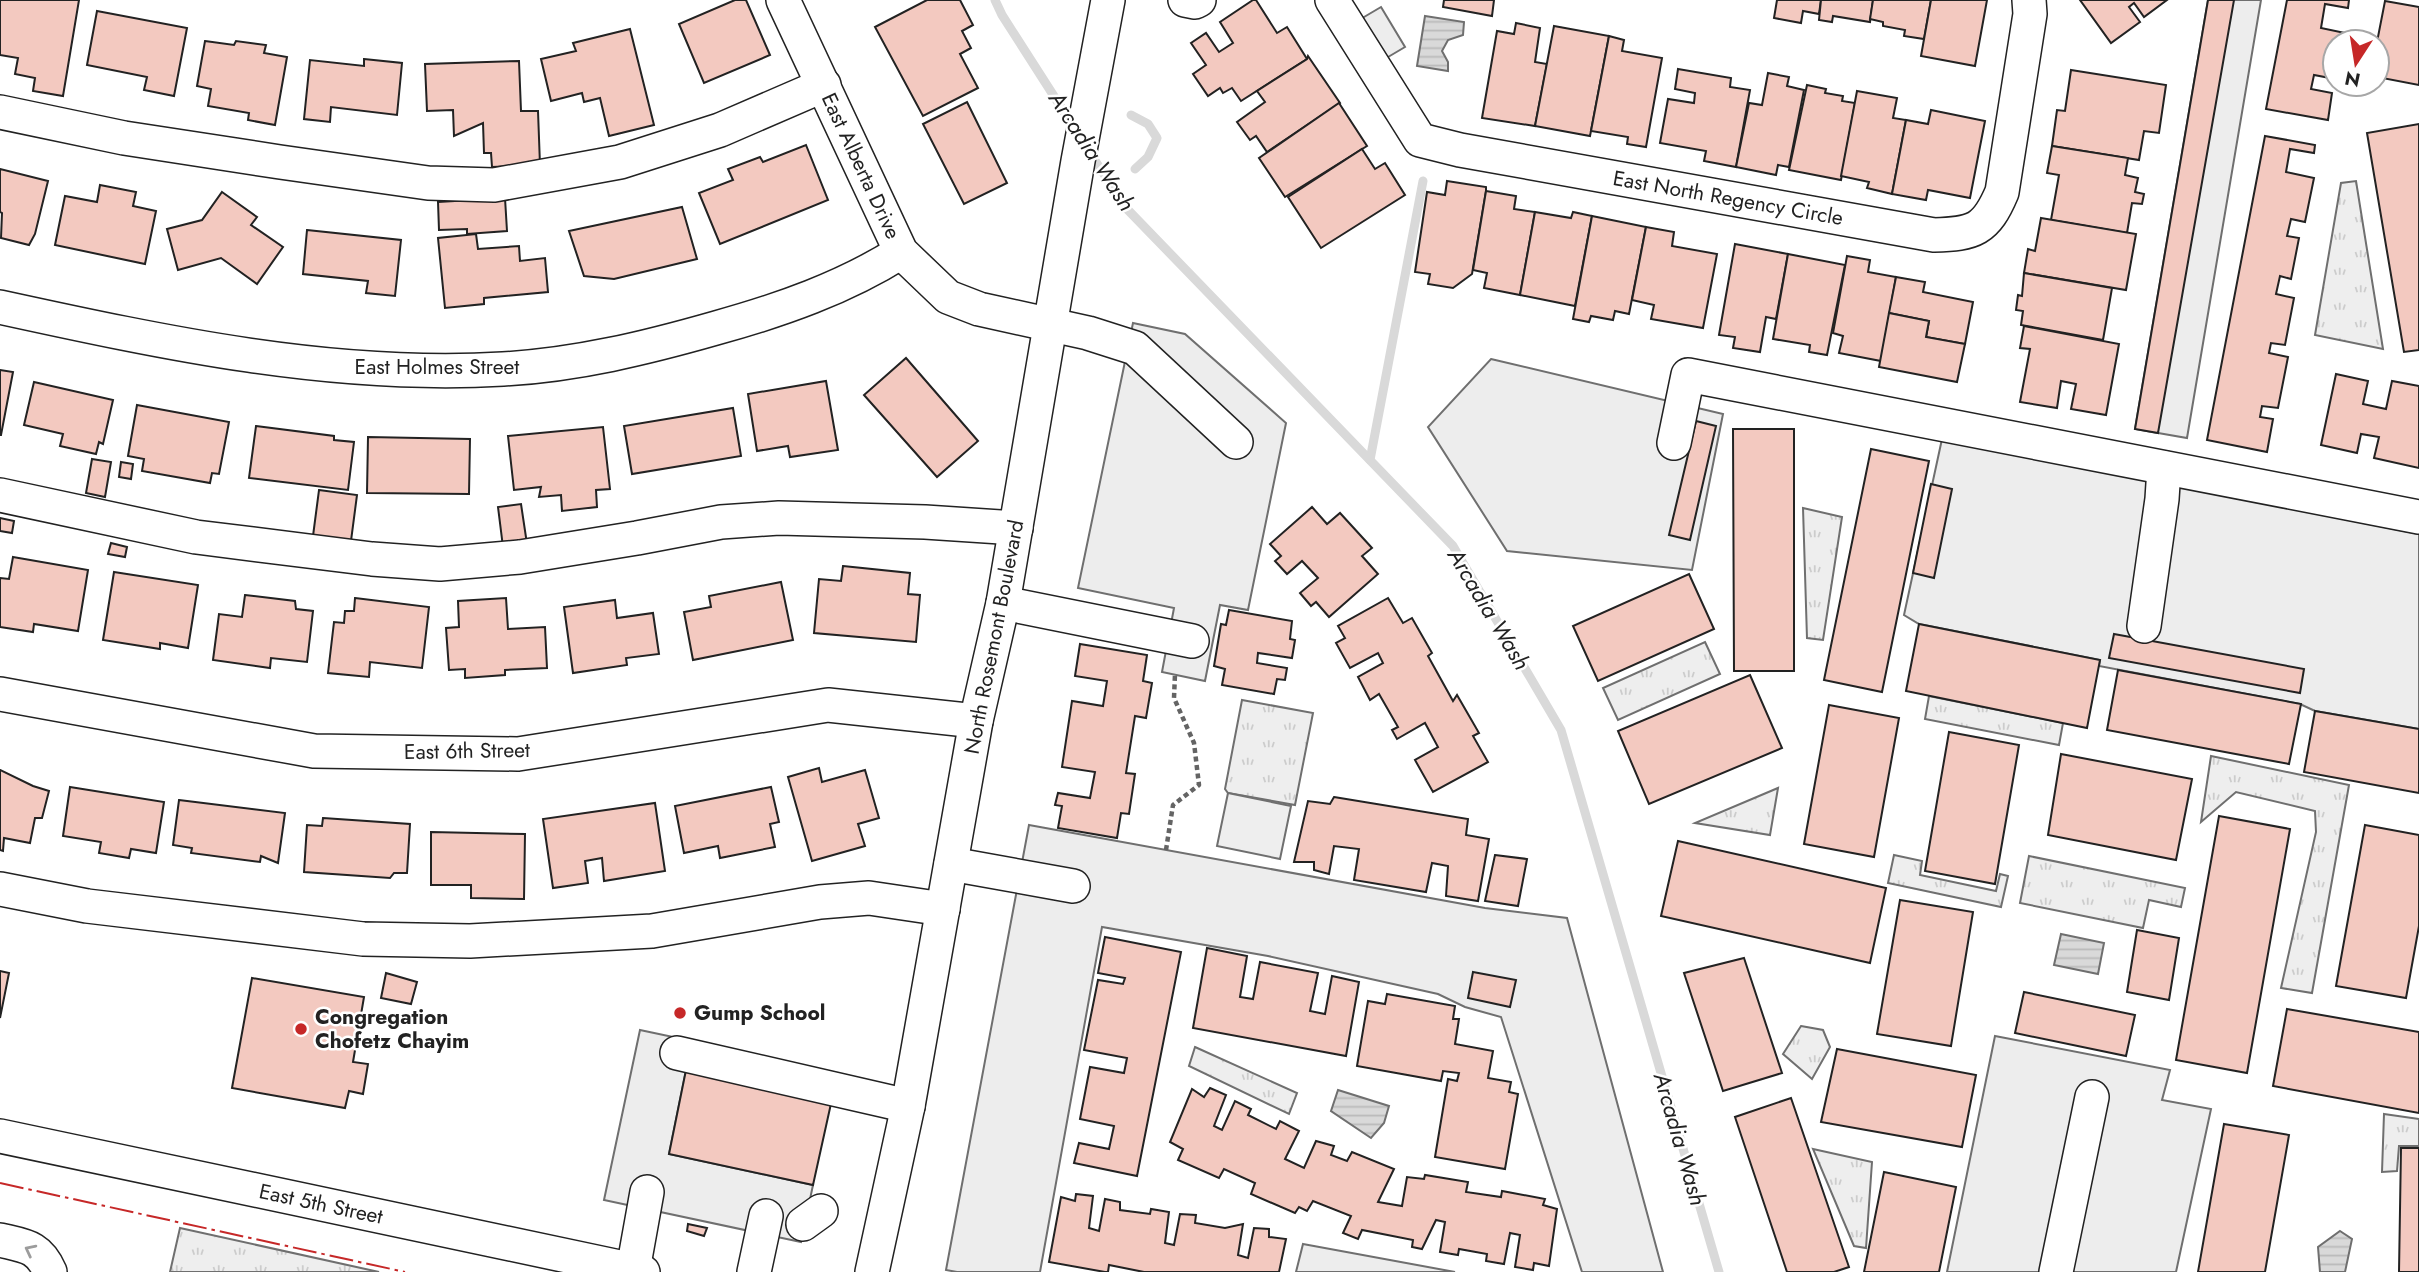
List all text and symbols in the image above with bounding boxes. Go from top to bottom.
north arrow [2321,28,2391,98]
text: N [2342,64,2363,94]
water label: Arcadia Wash [1040,84,1144,218]
street label: East Alberta Drive [814,88,908,244]
street label: East North Regency Circle [1611,163,1846,233]
street label: East Holmes Street [355,352,519,382]
street label: North Rosemont Boulevard [957,517,1031,757]
water label: Arcadia Wash [1439,541,1539,676]
street label: East 6th Street [404,735,530,767]
place label: Gump School [694,998,826,1028]
place label: Congregation Chofetz Chayim [315,1002,469,1056]
marker: Gump School [672,1005,688,1021]
marker: Congregation Chofetz Chayim [293,1021,309,1037]
water label: Arcadia Wash [1645,1068,1715,1209]
street label: East 5th Street [256,1176,386,1232]
one-way arrow [24,1245,37,1258]

